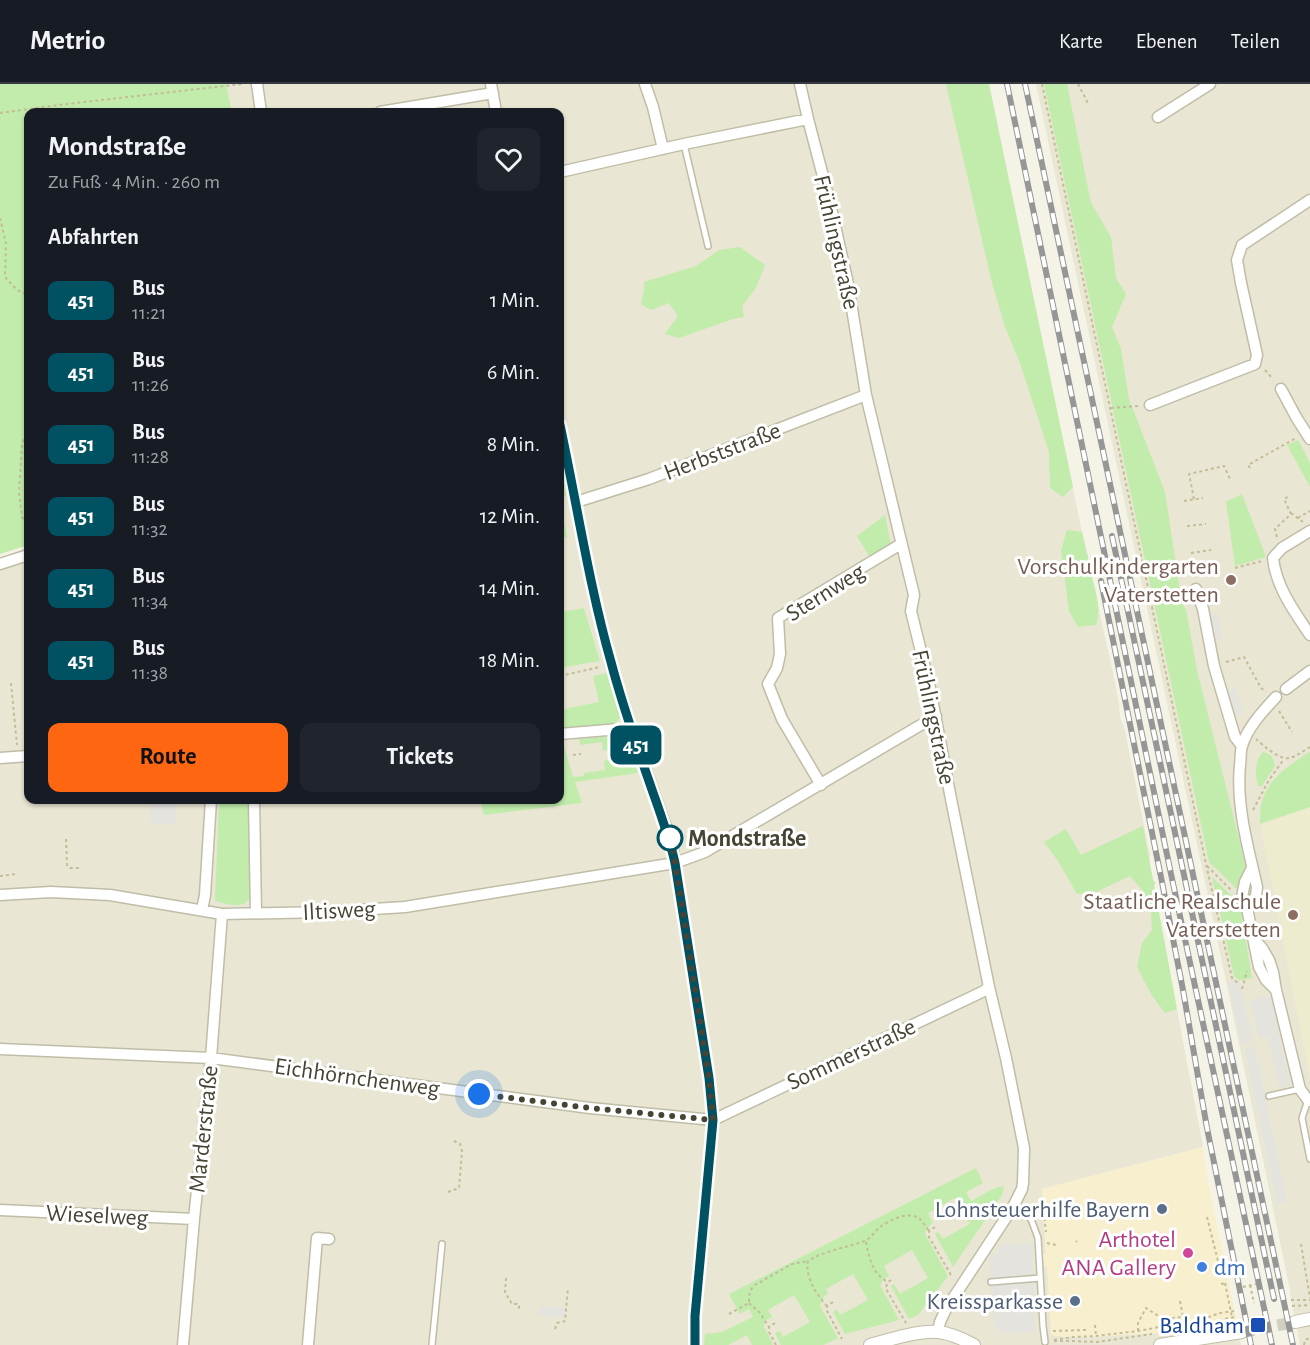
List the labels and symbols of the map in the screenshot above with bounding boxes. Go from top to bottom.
street label: Frühlingstraße [809,173,863,312]
street label: Herbststraße [661,419,784,485]
place label: Vorschulkindergarten Vaterstetten [1017,555,1219,607]
street label: Sternweg [782,559,869,626]
marker: Vorschulkindergarten Vaterstetten [1224,573,1238,587]
street label: Frühlingstraße [907,648,959,787]
line badge: 451 [602,726,670,764]
marker: Mondstraße [657,825,683,851]
place label: Mondstraße [688,827,806,851]
place label: Staatliche Realschule Vaterstetten [1083,890,1281,942]
street label: Iltisweg [302,897,376,925]
marker: Staatliche Realschule Vaterstetten [1286,908,1300,922]
street label: Sommerstraße [783,1015,919,1095]
street label: Eichhörnchenweg [273,1055,441,1101]
street label: Marderstraße [185,1064,223,1194]
your location [464,1079,494,1109]
place label: Lohnsteuerhilfe Bayern [935,1198,1150,1222]
street label: Wieselweg [45,1201,149,1231]
marker: Lohnsteuerhilfe Bayern [1155,1202,1169,1216]
place label: Arthotel ANA Gallery [1061,1228,1176,1280]
marker: Arthotel ANA Gallery [1181,1246,1195,1260]
place label: dm [1214,1256,1246,1280]
marker: dm [1195,1260,1209,1274]
place label: Kreissparkasse [927,1290,1063,1314]
marker: Kreissparkasse [1068,1294,1082,1308]
place label: Baldham [1159,1314,1244,1338]
marker: Baldham [1249,1316,1267,1334]

